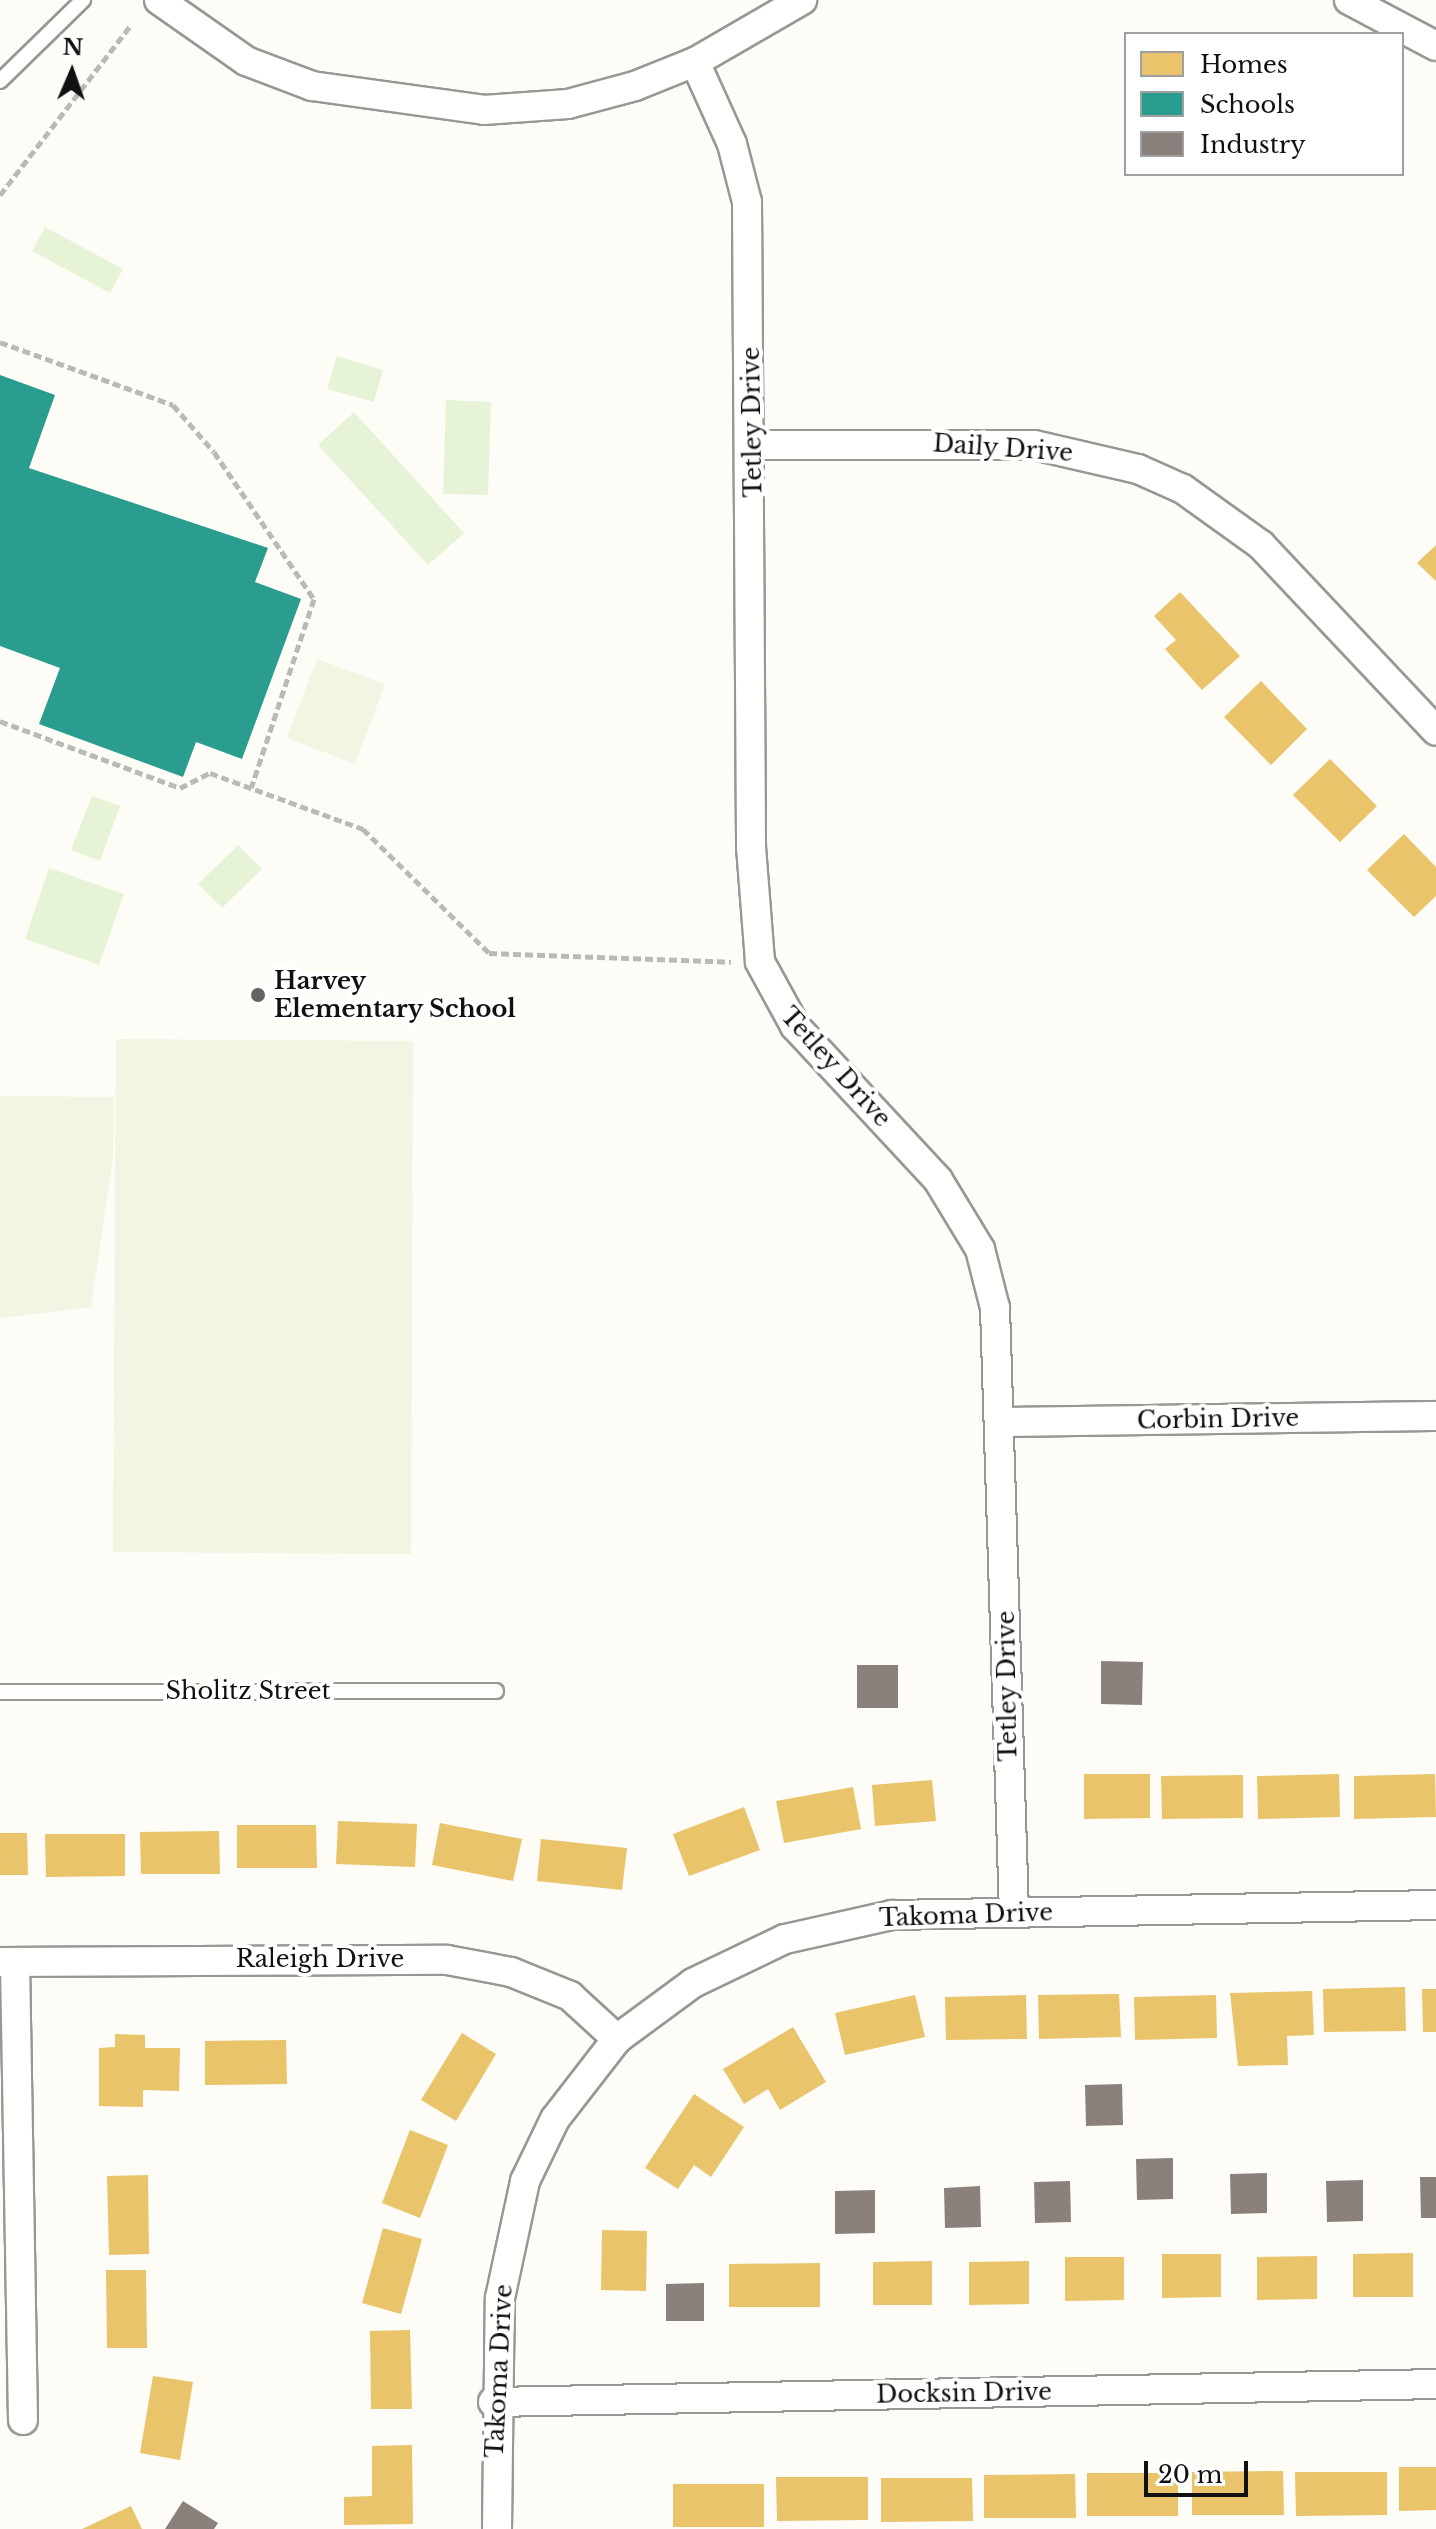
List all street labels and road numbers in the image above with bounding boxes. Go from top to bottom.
street label: Tetley Drive [736,346,768,498]
street label: Daily Drive [932,429,1074,467]
street label: Tetley Drive [775,1001,897,1133]
street label: Corbin Drive [1137,1403,1299,1435]
street label: Tetley Drive [991,1610,1023,1762]
street label: Sholitz Street [165,1677,331,1705]
street label: Takoma Drive [878,1898,1054,1932]
street label: Raleigh Drive [236,1945,404,1973]
street label: Takoma Drive [480,2283,518,2459]
street label: Docksin Drive [876,2377,1052,2409]

